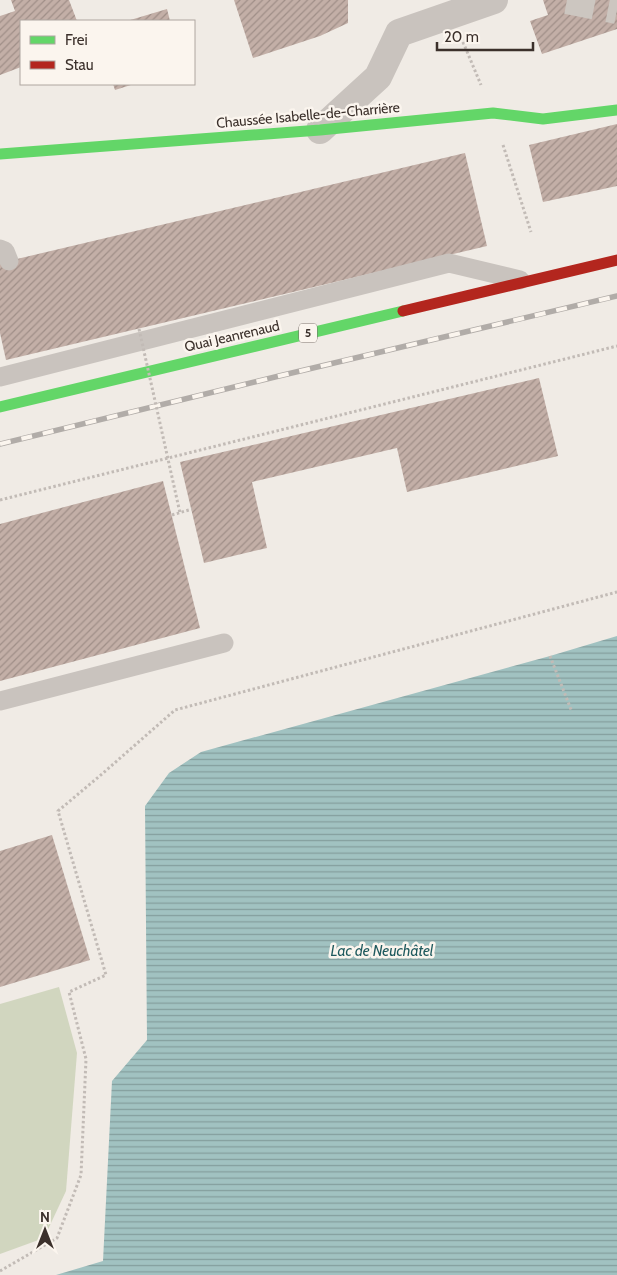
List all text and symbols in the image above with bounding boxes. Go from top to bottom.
legend [20,20,195,85]
scale bar [437,20,533,52]
text: 20 m [444,28,479,46]
text: Frei [65,31,88,49]
text: Stau [65,56,94,74]
street label: Chaussée Isabelle-de-Charrière [216,98,400,132]
street label: Quai Jeanrenaud [183,316,281,356]
road number: 5 [299,323,317,342]
water label: Lac de Neuchâtel [331,942,434,960]
north arrow [20,1205,70,1255]
text: N [40,1208,50,1226]

